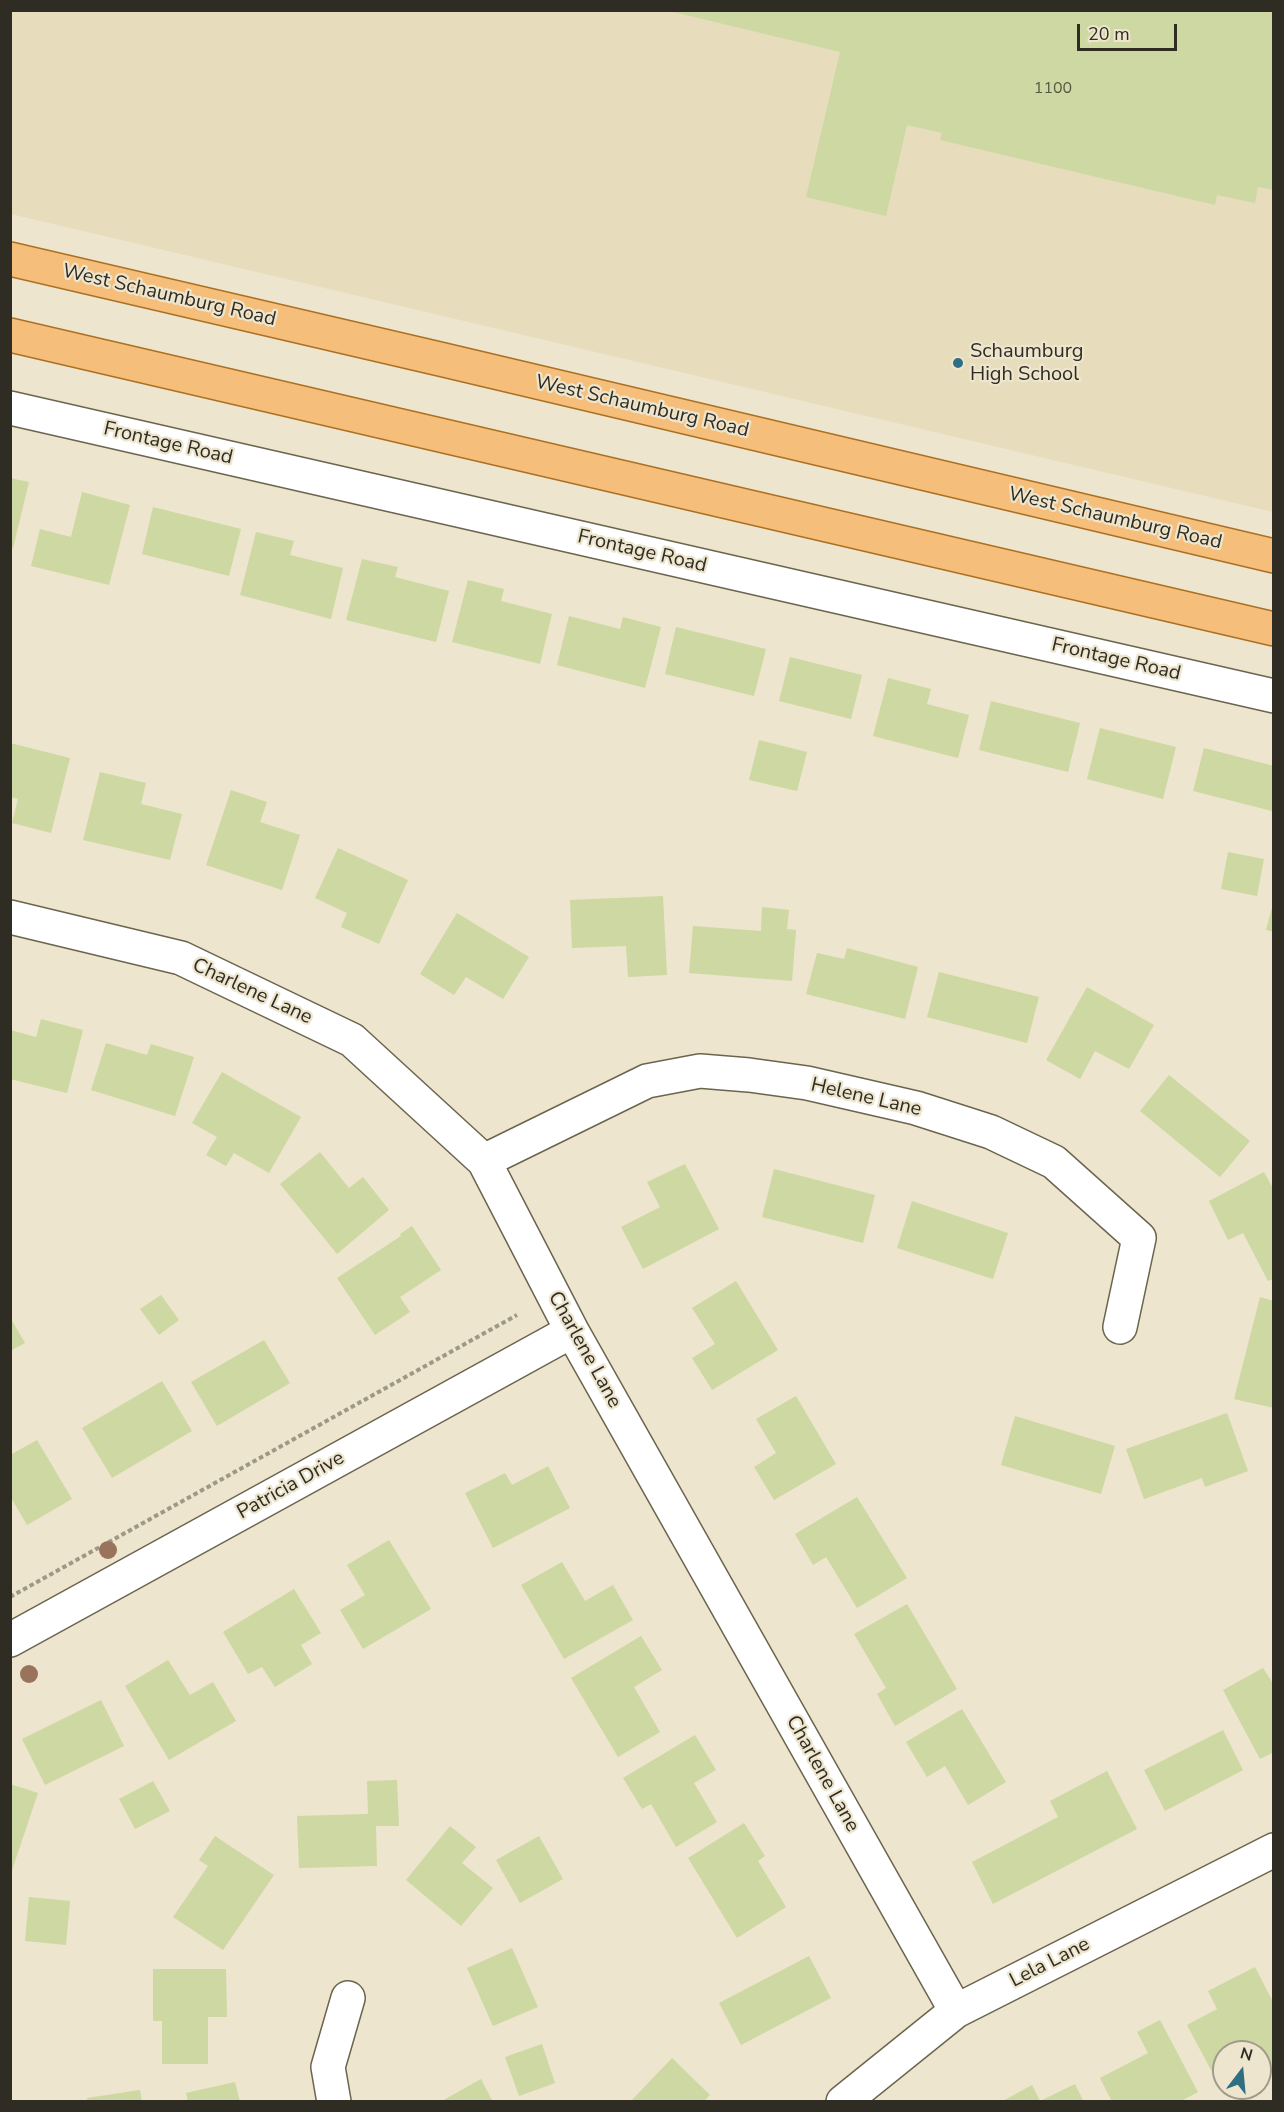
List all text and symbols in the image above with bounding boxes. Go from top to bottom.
scale bar [1080,12,1180,50]
text: 20 m [1088,22,1130,46]
house number: 1100 [1034,79,1072,99]
street label: West Schaumburg Road [60,260,278,332]
place label: Schaumburg High School [970,340,1083,387]
marker: Schaumburg High School [951,356,965,370]
street label: West Schaumburg Road [533,371,751,443]
street label: Frontage Road [101,417,235,471]
street label: West Schaumburg Road [1006,483,1224,555]
street label: Frontage Road [575,525,709,579]
street label: Frontage Road [1049,633,1183,687]
street label: Charlene Lane [188,954,316,1030]
street label: Helene Lane [808,1074,924,1122]
street label: Charlene Lane [542,1287,626,1413]
street label: Patricia Drive [233,1447,349,1525]
street label: Charlene Lane [780,1711,864,1837]
street label: Lela Lane [1006,1933,1094,1993]
north arrow [1212,2040,1272,2100]
text: N [1238,2042,1255,2067]

